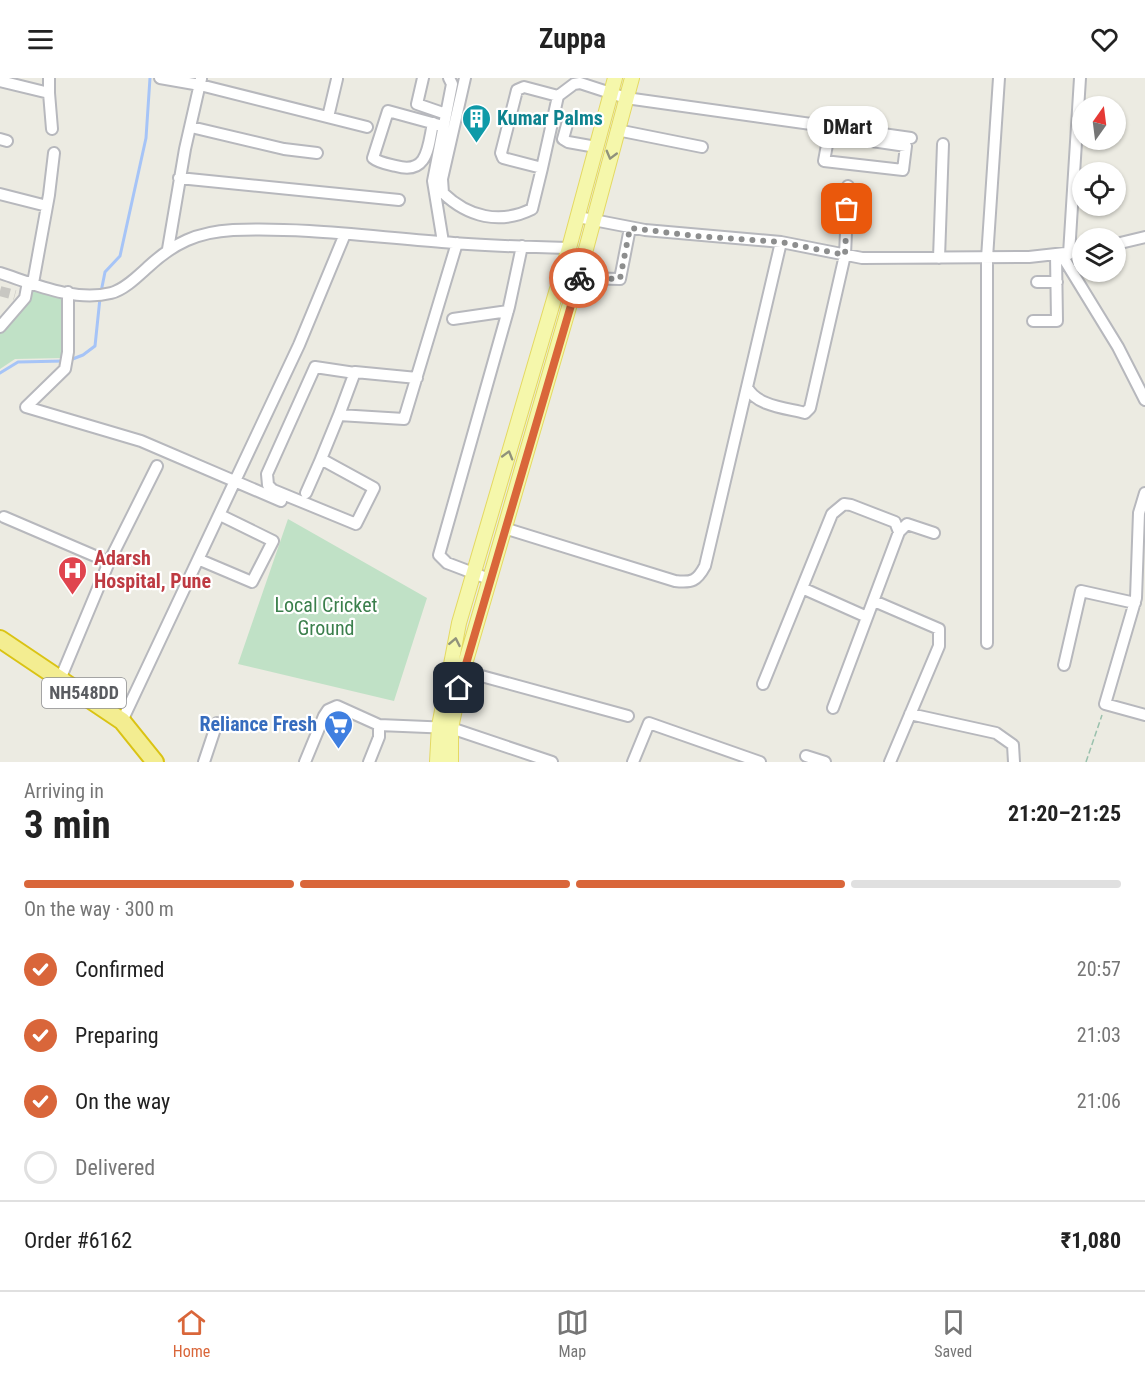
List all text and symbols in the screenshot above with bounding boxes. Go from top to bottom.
icon: menu [24,23,57,56]
text: Zuppa [539,23,606,55]
icon: heart [1088,23,1121,56]
north arrow [1072,96,1126,150]
map controls [1072,96,1126,282]
building icon: Kumar Palms [460,102,492,144]
place label: Kumar Palms [497,106,603,130]
callout: DMart [806,107,888,149]
text: DMart [823,115,872,139]
one-way arrow [605,149,618,159]
button: locate [1072,162,1126,216]
pin [821,183,872,234]
icon: bag [830,192,863,225]
button: layers [1072,228,1126,282]
courier [549,248,609,308]
icon: bike [563,262,596,295]
one-way arrow [501,450,513,461]
place label: Adarsh Hospital, Pune [94,546,211,593]
hospital icon: Adarsh Hospital, Pune [57,554,89,596]
park label: Local Cricket Ground [275,593,378,640]
one-way arrow [448,637,461,647]
pin [433,662,484,713]
icon: home [442,671,475,704]
road number: NH548DD [42,678,126,708]
supermarket icon: Reliance Fresh [322,708,354,750]
place label: Reliance Fresh [199,712,317,736]
text: Arriving in [24,779,104,803]
text: 21:20–21:25 [1008,801,1121,826]
text: 3 min [24,802,111,848]
text: On the way · 300 m [24,897,174,921]
icon: check [24,953,57,986]
text: Confirmed [75,957,164,982]
text: 20:57 [1077,957,1121,981]
icon: check [24,1019,57,1052]
text: Preparing [75,1023,159,1048]
text: 21:03 [1077,1023,1121,1047]
icon: check [24,1085,57,1118]
text: On the way [75,1089,170,1114]
text: 21:06 [1077,1089,1121,1113]
text: Delivered [75,1155,155,1180]
text: Order #6162 [24,1228,132,1253]
text: ₹1,080 [1061,1228,1121,1253]
tab: Home [173,1306,210,1361]
tab: Map [556,1306,589,1361]
tab: Saved [934,1306,972,1361]

